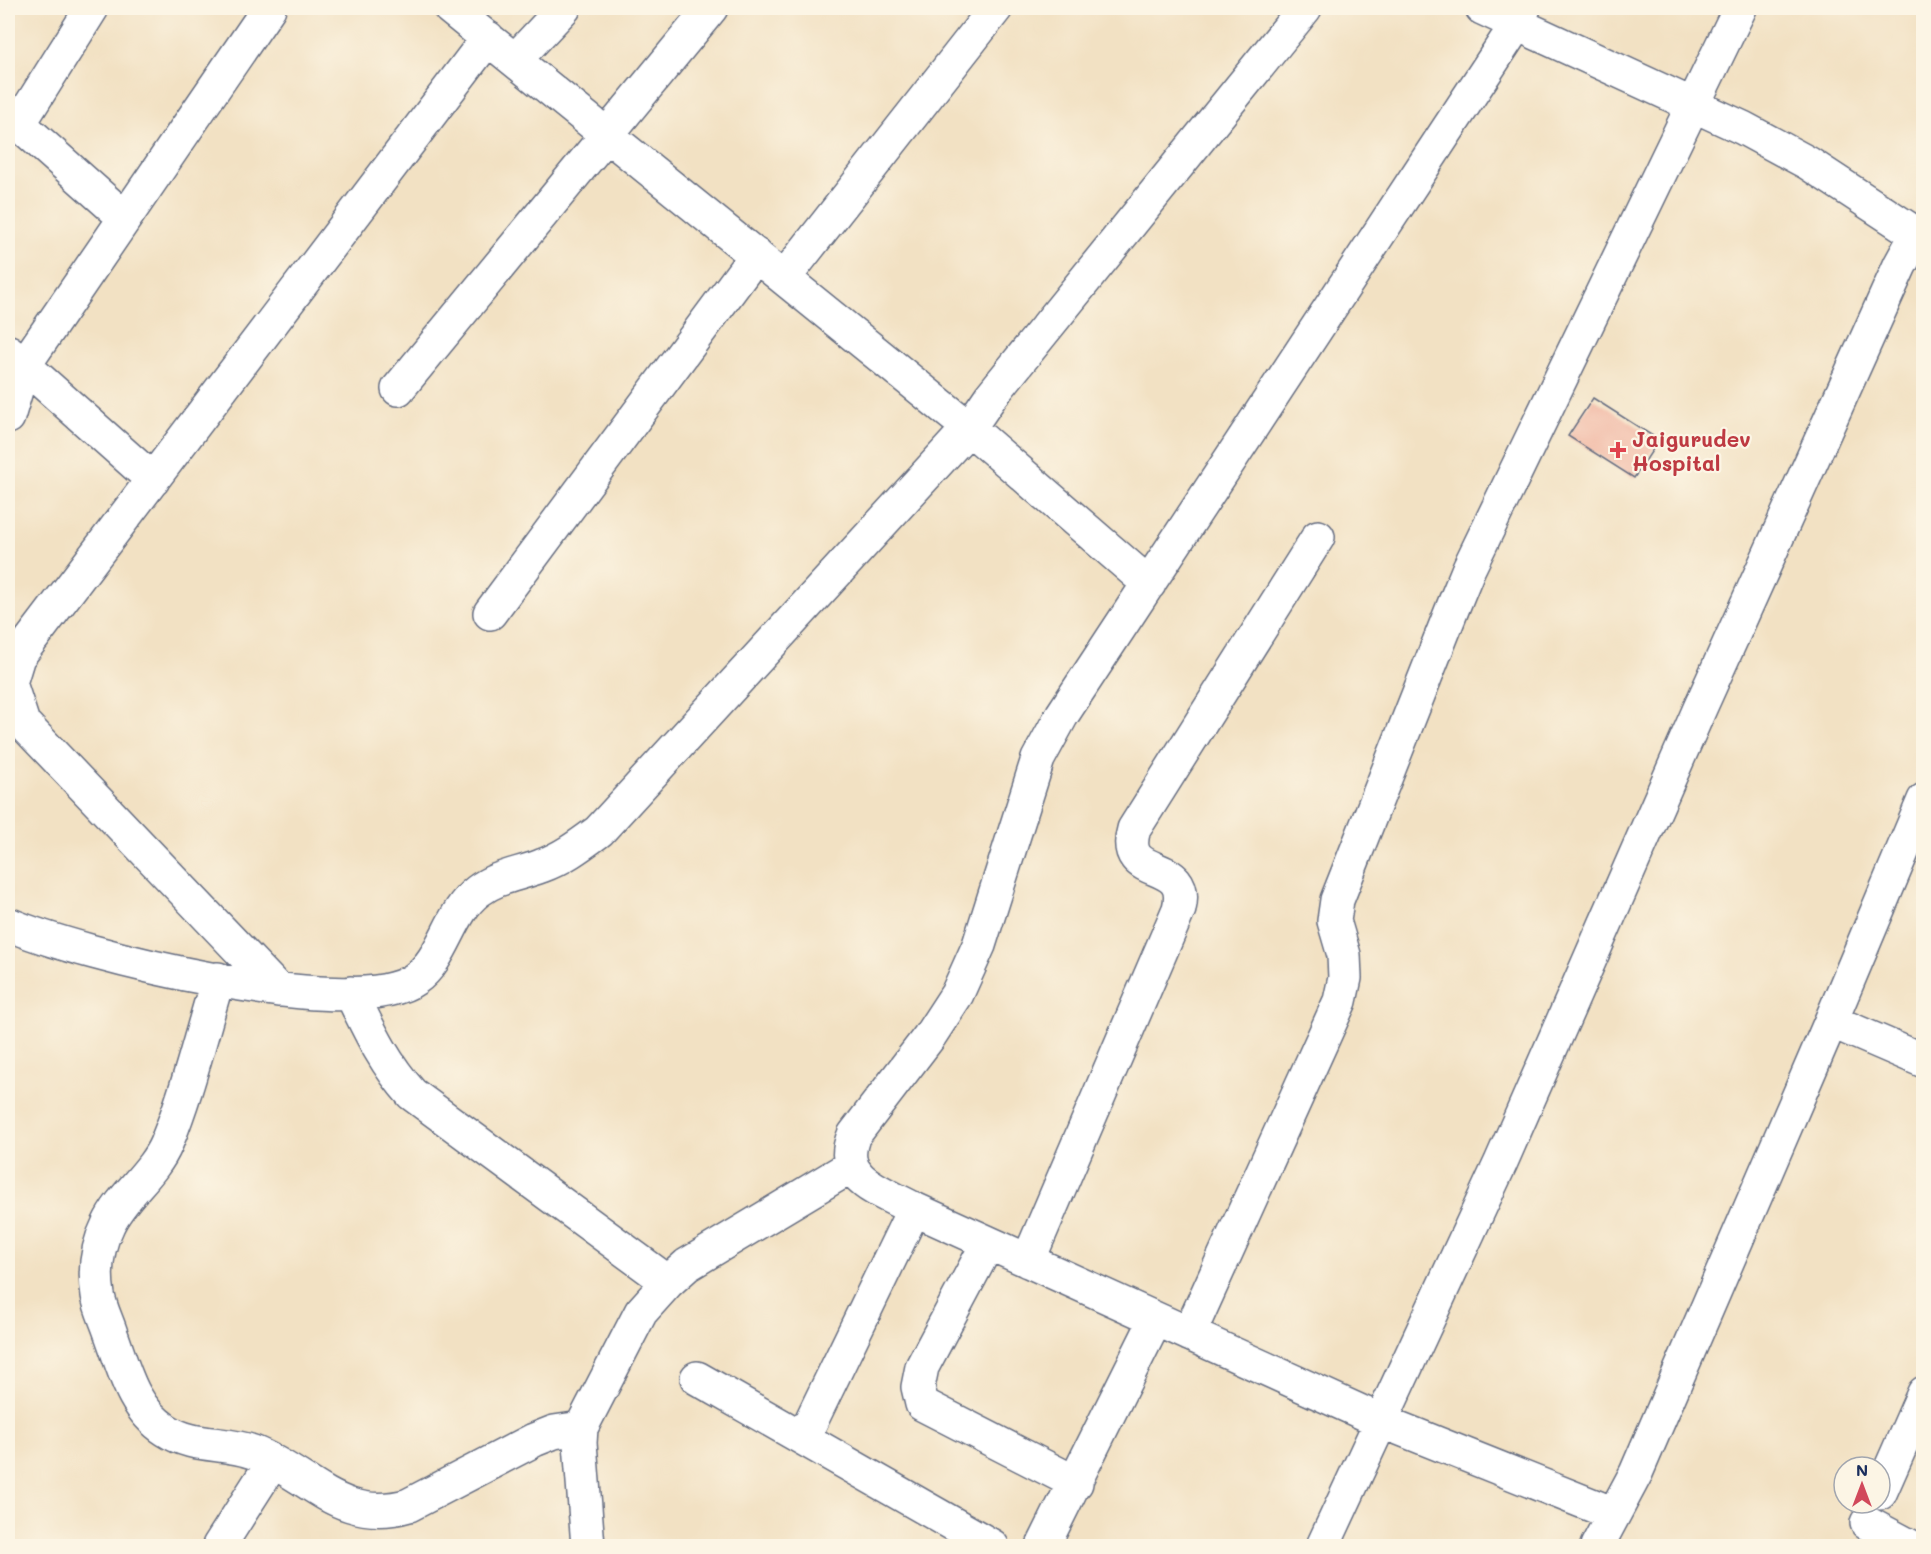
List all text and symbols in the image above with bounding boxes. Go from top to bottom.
place label: Jaigurudev Hospital [1632,425,1751,476]
marker: Jaigurudev Hospital [1609,441,1627,459]
north arrow [1832,1455,1892,1515]
text: N [1856,1459,1868,1480]

